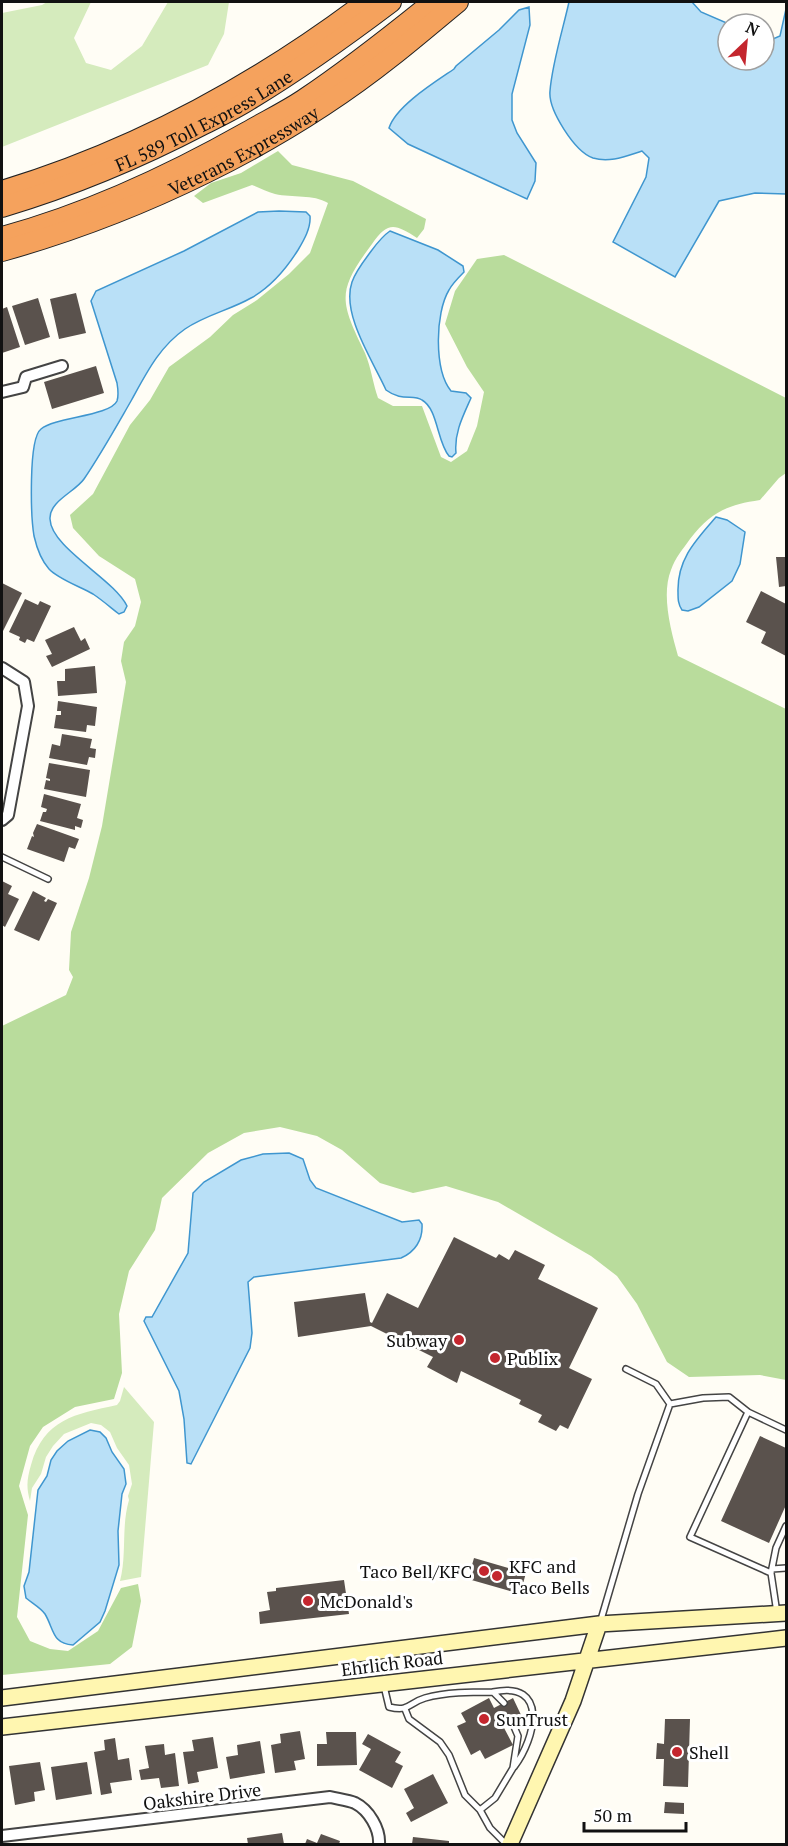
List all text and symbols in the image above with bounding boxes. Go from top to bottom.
north arrow [716,12,776,72]
text: N [742,16,763,41]
street label: FL 589 Toll Express Lane [111,64,297,177]
street label: Veterans Expressway [164,100,324,201]
place label: Subway [386,1328,448,1352]
marker: Subway [452,1333,466,1347]
place label: Publix [507,1346,559,1370]
marker: Publix [488,1351,502,1365]
place label: KFC and Taco Bells [509,1554,590,1599]
place label: Taco Bell/KFC [360,1559,472,1583]
marker: Taco Bell/KFC [477,1564,491,1578]
marker: KFC and Taco Bells [490,1569,504,1583]
place label: McDonald's [320,1589,413,1613]
marker: McDonald's [301,1594,315,1608]
street label: Ehrlich Road [340,1645,444,1681]
place label: SunTrust [496,1707,569,1731]
marker: SunTrust [477,1712,491,1726]
place label: Shell [689,1740,729,1764]
marker: Shell [670,1745,684,1759]
street label: Oakshire Drive [142,1777,262,1815]
scale bar [584,1795,686,1833]
text: 50 m [593,1803,633,1827]

